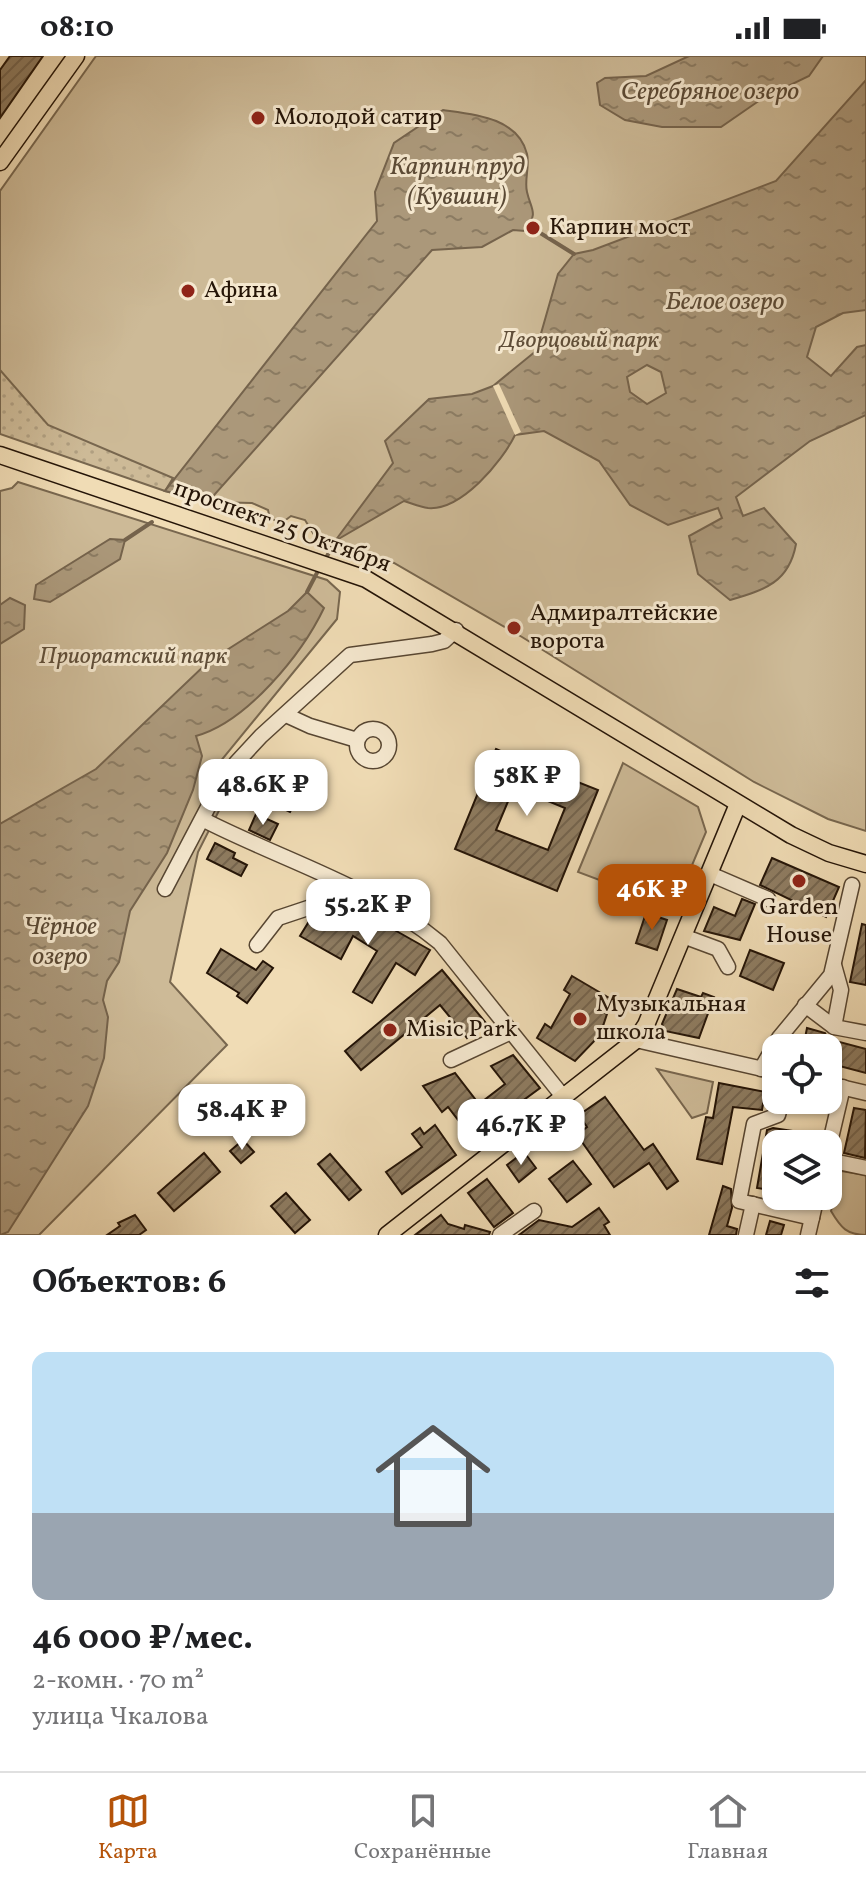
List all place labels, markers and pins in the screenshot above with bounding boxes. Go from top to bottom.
place label: Молодой сатир [274,101,442,135]
marker: Молодой сатир [249,109,267,127]
place label: Карпин мост [549,211,690,245]
marker: Карпин мост [524,219,542,237]
place label: Афина [204,274,278,308]
marker: Афина [179,282,197,300]
place label: Адмиралтейские ворота [530,597,718,659]
marker: Адмиралтейские ворота [505,619,523,637]
pin: 58K ₽ [471,750,583,818]
pin: 48.6K ₽ [189,759,337,827]
pin: 46K ₽ [596,864,708,932]
marker: Garden House [790,872,808,890]
pin: 55.2K ₽ [294,879,442,947]
place label: Garden House [760,891,838,953]
place label: Музыкальная школа [596,988,746,1050]
marker: Музыкальная школа [571,1010,589,1028]
place label: Misic Park [406,1013,518,1047]
marker: Misic Park [381,1021,399,1039]
pin: 58.4K ₽ [168,1084,316,1152]
pin: 46.7K ₽ [447,1099,595,1167]

